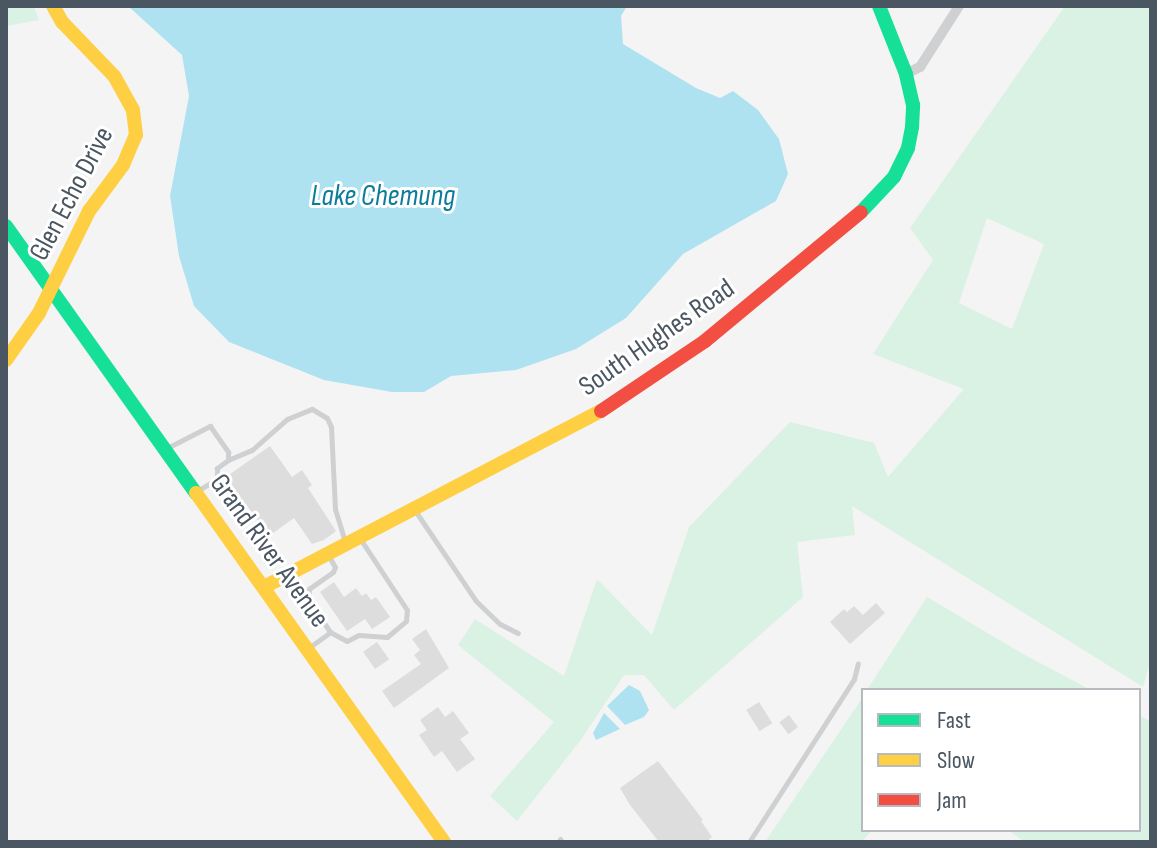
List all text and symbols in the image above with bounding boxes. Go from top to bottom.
street label: Glen Echo Drive [23,121,121,267]
water label: Lake Chemung [311,178,455,214]
street label: South Hughes Road [573,272,741,404]
street label: Grand River Avenue [202,468,336,634]
legend [861,688,1141,832]
text: Fast [937,706,971,735]
text: Slow [937,746,975,775]
text: Jam [937,786,967,815]

